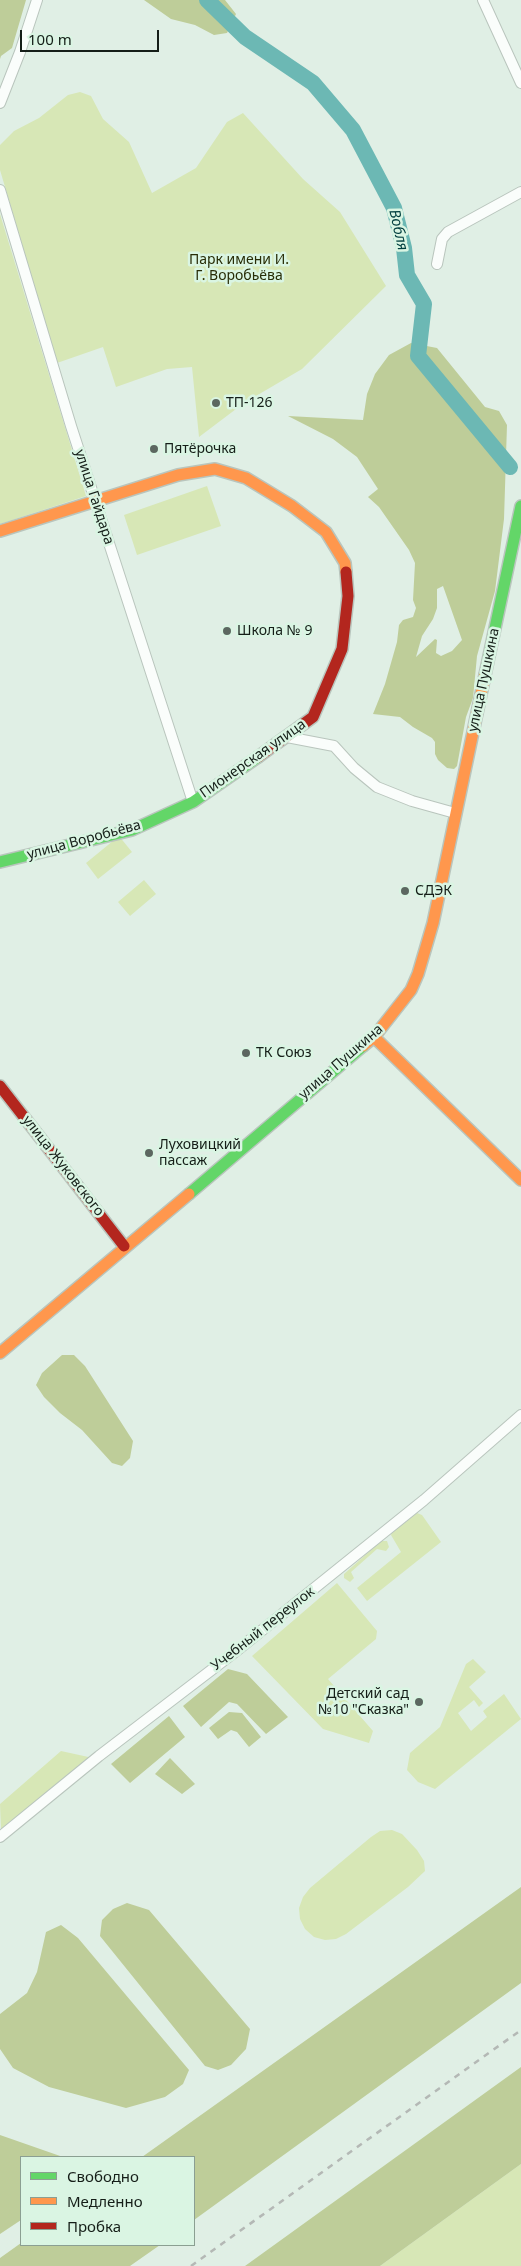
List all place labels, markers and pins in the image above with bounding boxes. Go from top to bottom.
place label: ТП-126 [226,395,273,411]
marker: ТП-126 [210,397,222,409]
place label: Пятёрочка [164,441,236,457]
marker: Пятёрочка [148,443,160,455]
place label: Школа № 9 [237,623,313,639]
marker: Школа № 9 [221,625,233,637]
place label: СДЭК [415,883,452,899]
marker: СДЭК [399,885,411,897]
place label: ТК Союз [256,1045,311,1061]
marker: ТК Союз [240,1047,252,1059]
place label: Луховицкий пассаж [159,1137,241,1170]
marker: Луховицкий пассаж [143,1147,155,1159]
place label: Детский сад №10 "Сказка" [318,1686,409,1718]
marker: Детский сад №10 "Сказка" [413,1696,425,1708]

